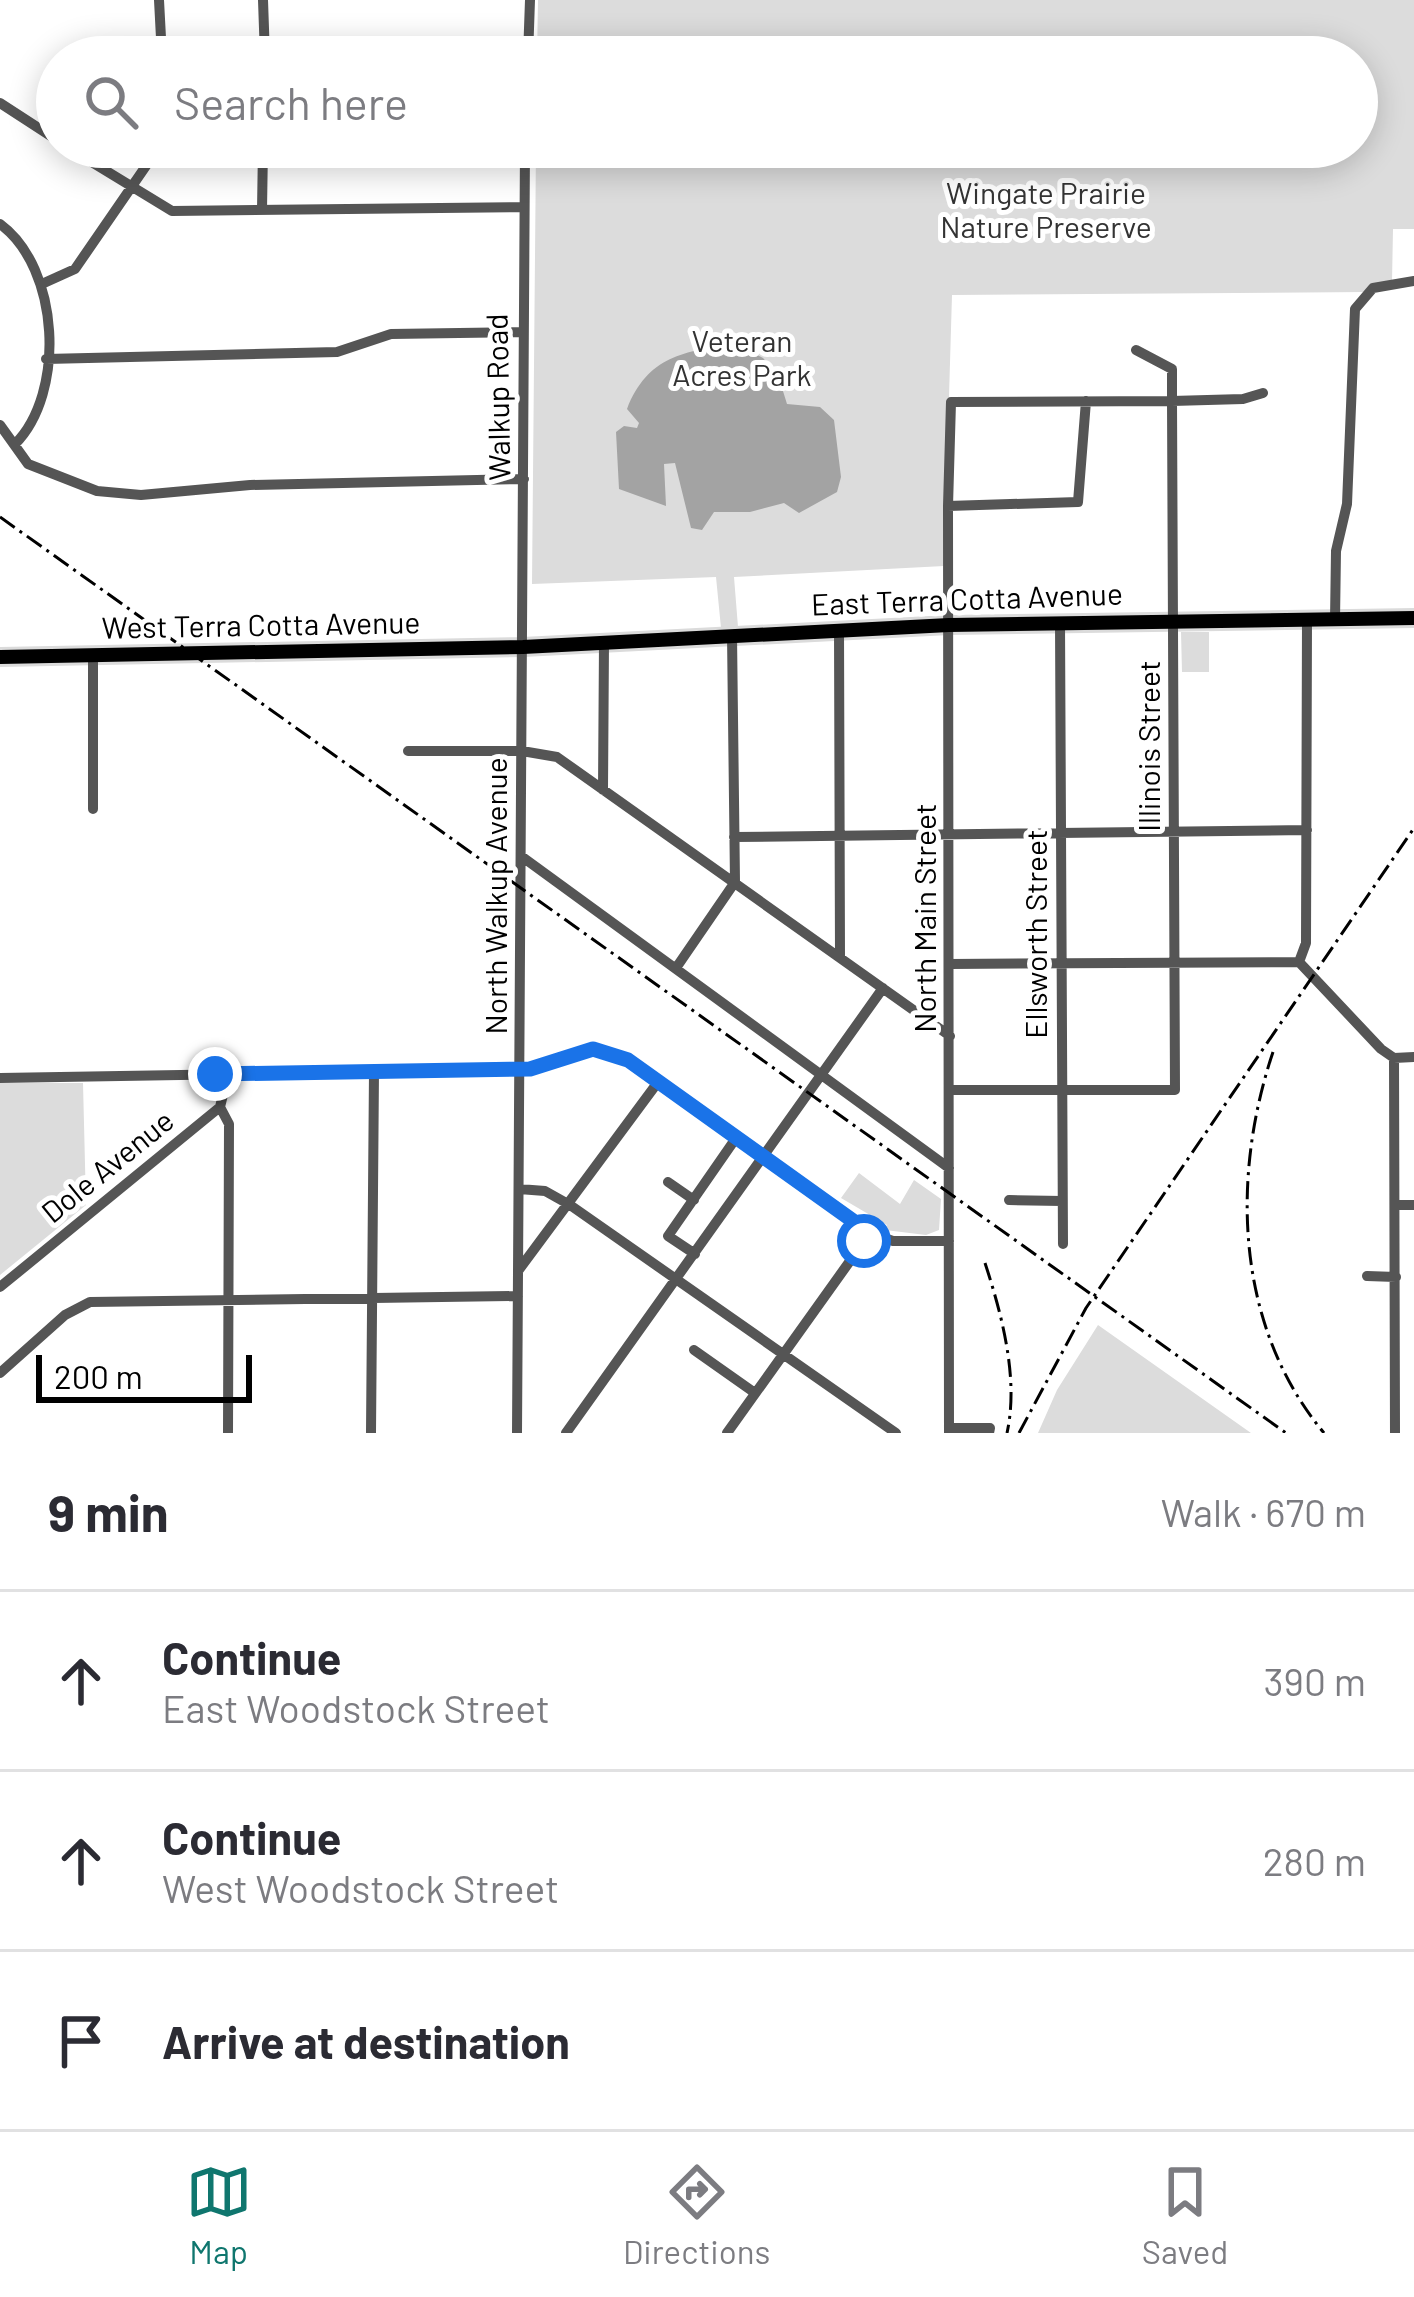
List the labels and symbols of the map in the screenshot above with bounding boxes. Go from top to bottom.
park label: Wingate Prairie Nature Preserve [940,174,1152,244]
street label: Walkup Road [478,313,516,481]
park label: Veteran Acres Park [672,322,812,392]
street label: East Terra Cotta Avenue [811,575,1123,621]
street label: West Terra Cotta Avenue [101,603,421,645]
street label: Illinois Street [1130,660,1166,832]
street label: North Walkup Avenue [477,757,513,1035]
street label: North Main Street [906,803,942,1033]
street label: Ellsworth Street [1017,829,1053,1039]
route end [188,1047,242,1101]
street label: Dole Avenue [34,1101,180,1230]
route start [837,1214,891,1268]
scale bar [36,1349,252,1402]

